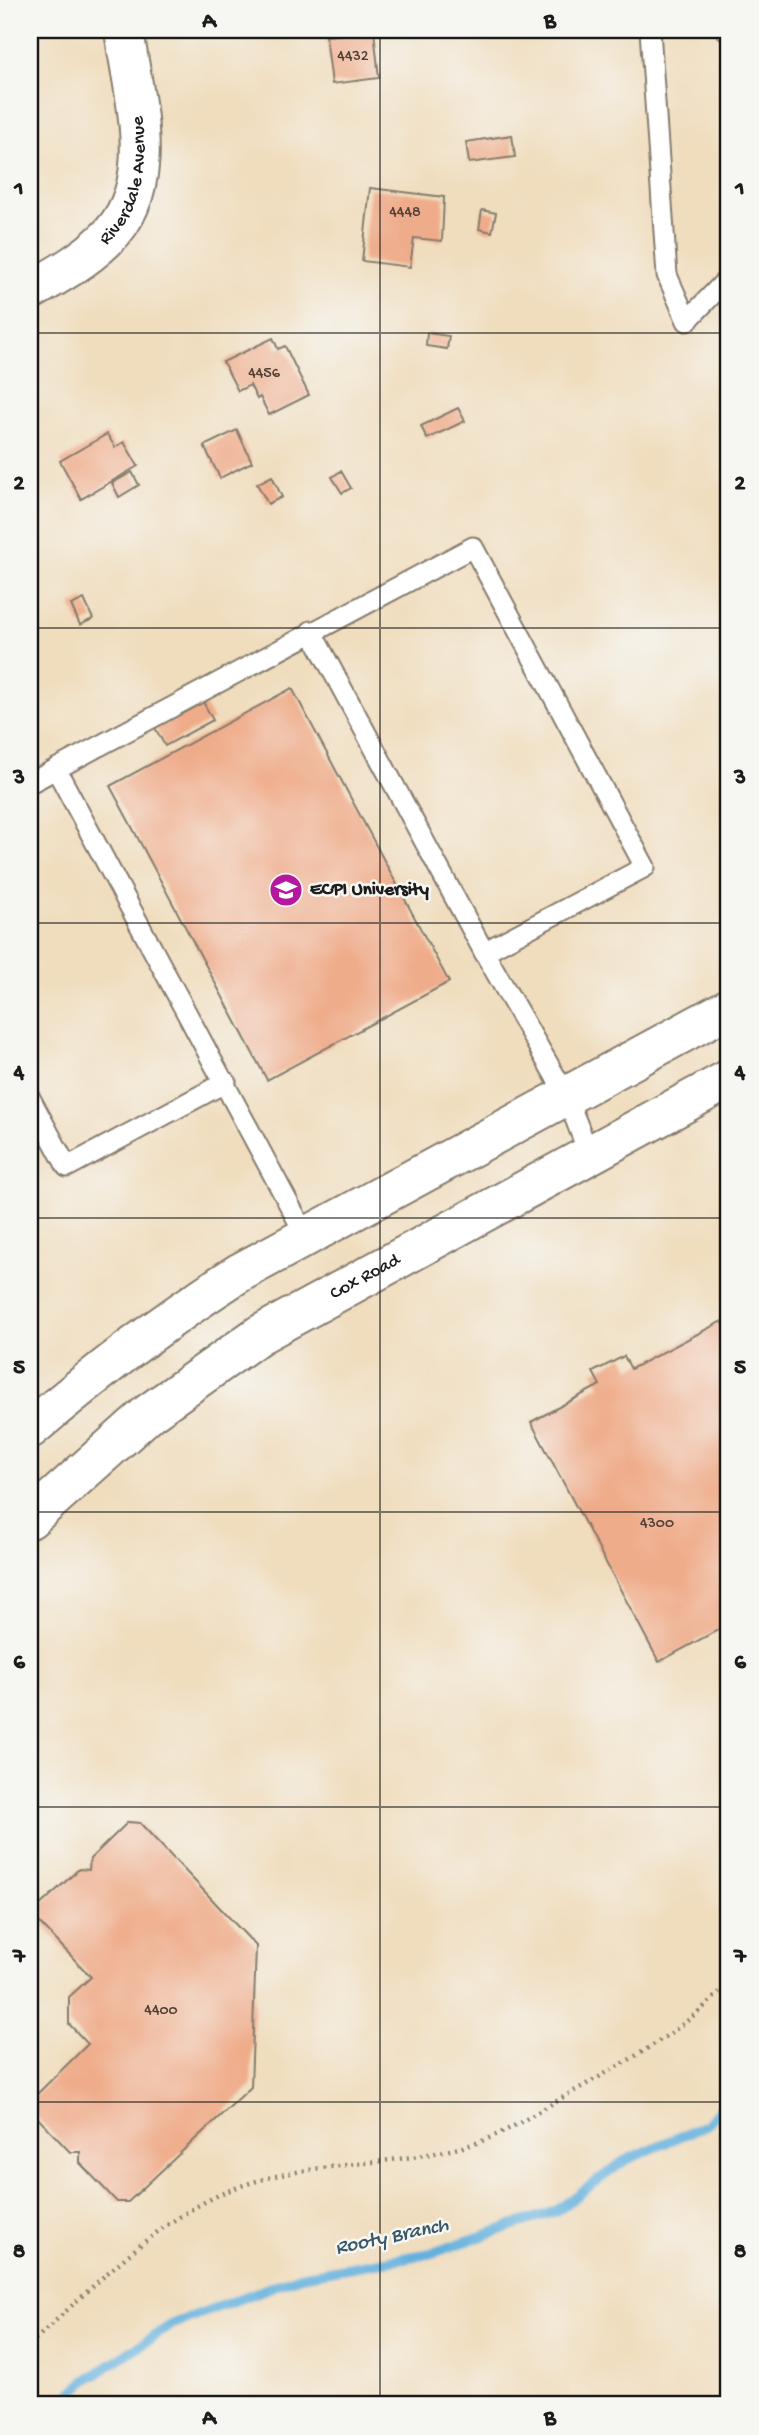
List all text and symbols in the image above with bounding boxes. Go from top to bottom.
text: A [201,9,217,36]
text: B [543,9,557,36]
house number: 4432 [337,48,369,67]
street label: Riverdale Avenue [95,115,151,250]
text: 1 [13,176,24,203]
text: 1 [734,176,745,203]
house number: 4448 [389,204,421,223]
house number: 4456 [248,365,281,384]
text: 2 [13,471,25,498]
text: 2 [734,471,746,498]
text: 3 [12,765,25,792]
text: 3 [733,765,746,792]
school or university icon: ECPI University [267,871,305,909]
place label: ECPI University [310,879,430,902]
text: 4 [13,1060,25,1087]
text: 4 [734,1060,746,1087]
street label: Cox Road [326,1248,406,1306]
text: 5 [13,1355,25,1382]
text: 5 [734,1355,746,1382]
house number: 4300 [640,1515,674,1534]
text: 6 [13,1650,26,1677]
text: 6 [734,1650,747,1677]
text: 7 [12,1944,26,1971]
text: 7 [733,1944,747,1971]
house number: 4400 [144,2002,178,2021]
water label: Rooty Branch [333,2214,452,2262]
text: 8 [13,2239,26,2266]
text: 8 [734,2239,747,2266]
text: A [201,2406,217,2433]
text: B [543,2406,557,2433]

